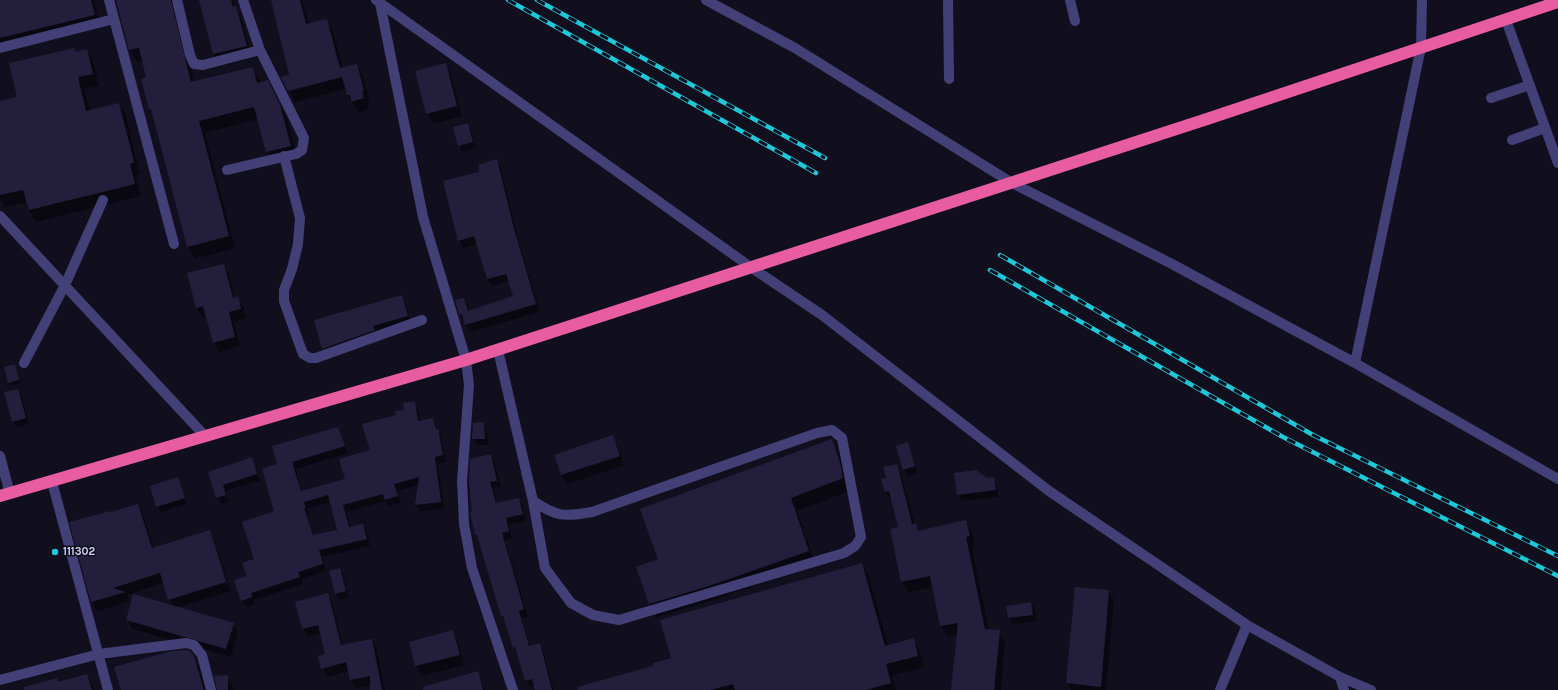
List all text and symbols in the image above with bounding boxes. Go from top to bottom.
place label: 111302 [63,545,95,559]
marker: 111302 [50,547,60,557]

